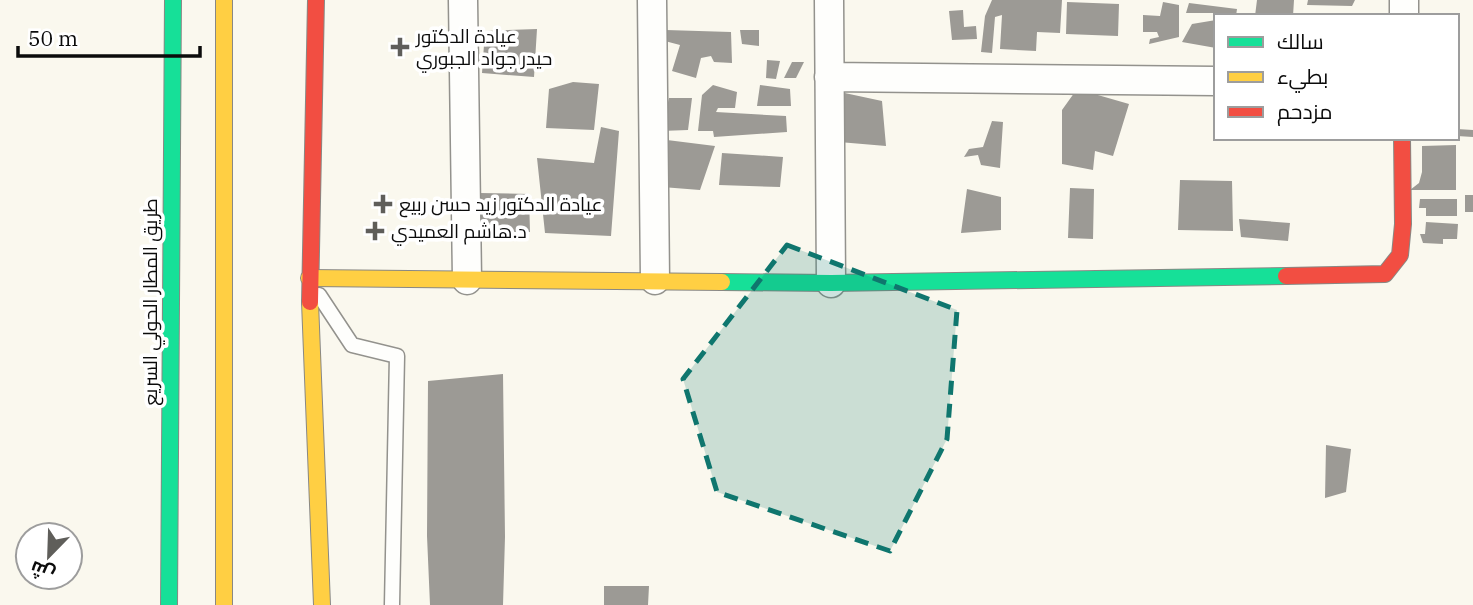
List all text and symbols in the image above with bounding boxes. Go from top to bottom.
scale bar [18,14,200,58]
legend [1214,14,1459,140]
text: 50 m [28,24,78,52]
place label: عيادة الدكتور حيدر جواد الجبوري [415,24,552,73]
text: سالك [1277,27,1324,55]
marker: عيادة الدكتور حيدر جواد الجبوري [390,37,410,57]
text: بطيء [1277,62,1328,93]
text: مزدحم [1277,97,1332,126]
place label: عيادة الدكتور زيد حسن ربيع [399,192,603,218]
marker: عيادة الدكتور زيد حسن ربيع [373,194,393,214]
street label: طريق المطار الحولي السريع [138,198,165,406]
place label: د.هاشم العميدي [391,219,527,246]
marker: د.هاشم العميدي [365,221,385,241]
north arrow [14,521,84,591]
text: ش [26,556,58,587]

